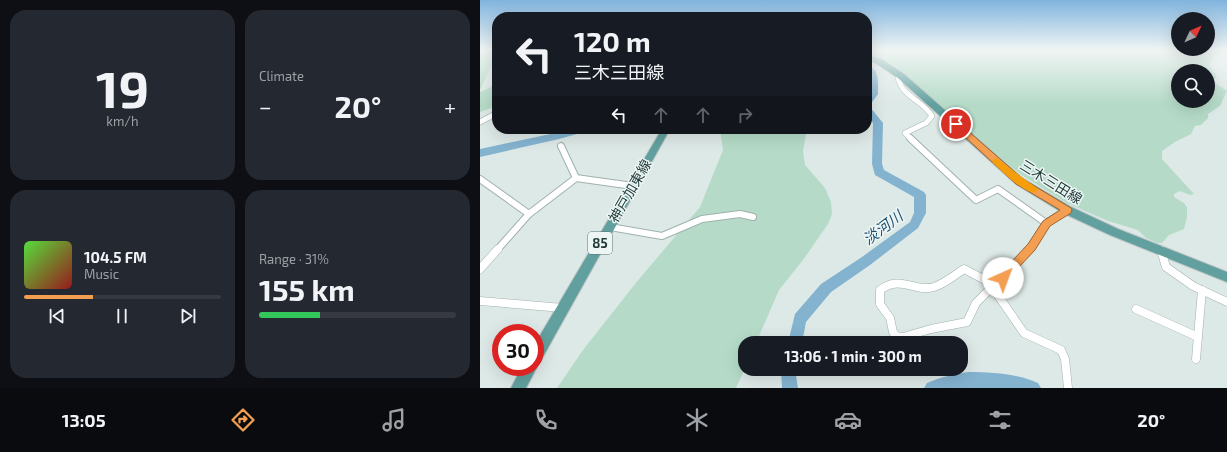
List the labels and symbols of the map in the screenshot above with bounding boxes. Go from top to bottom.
north arrow [1171,12,1215,56]
pin [939,107,973,141]
street label: 神戸加東線 [605,156,654,225]
street label: 三木三田線 [1017,156,1085,207]
water label: 淡河川 [859,205,907,248]
road number: 85 [588,232,612,254]
position arrow [982,257,1024,299]
speed limit sign: 30 [492,324,544,376]

